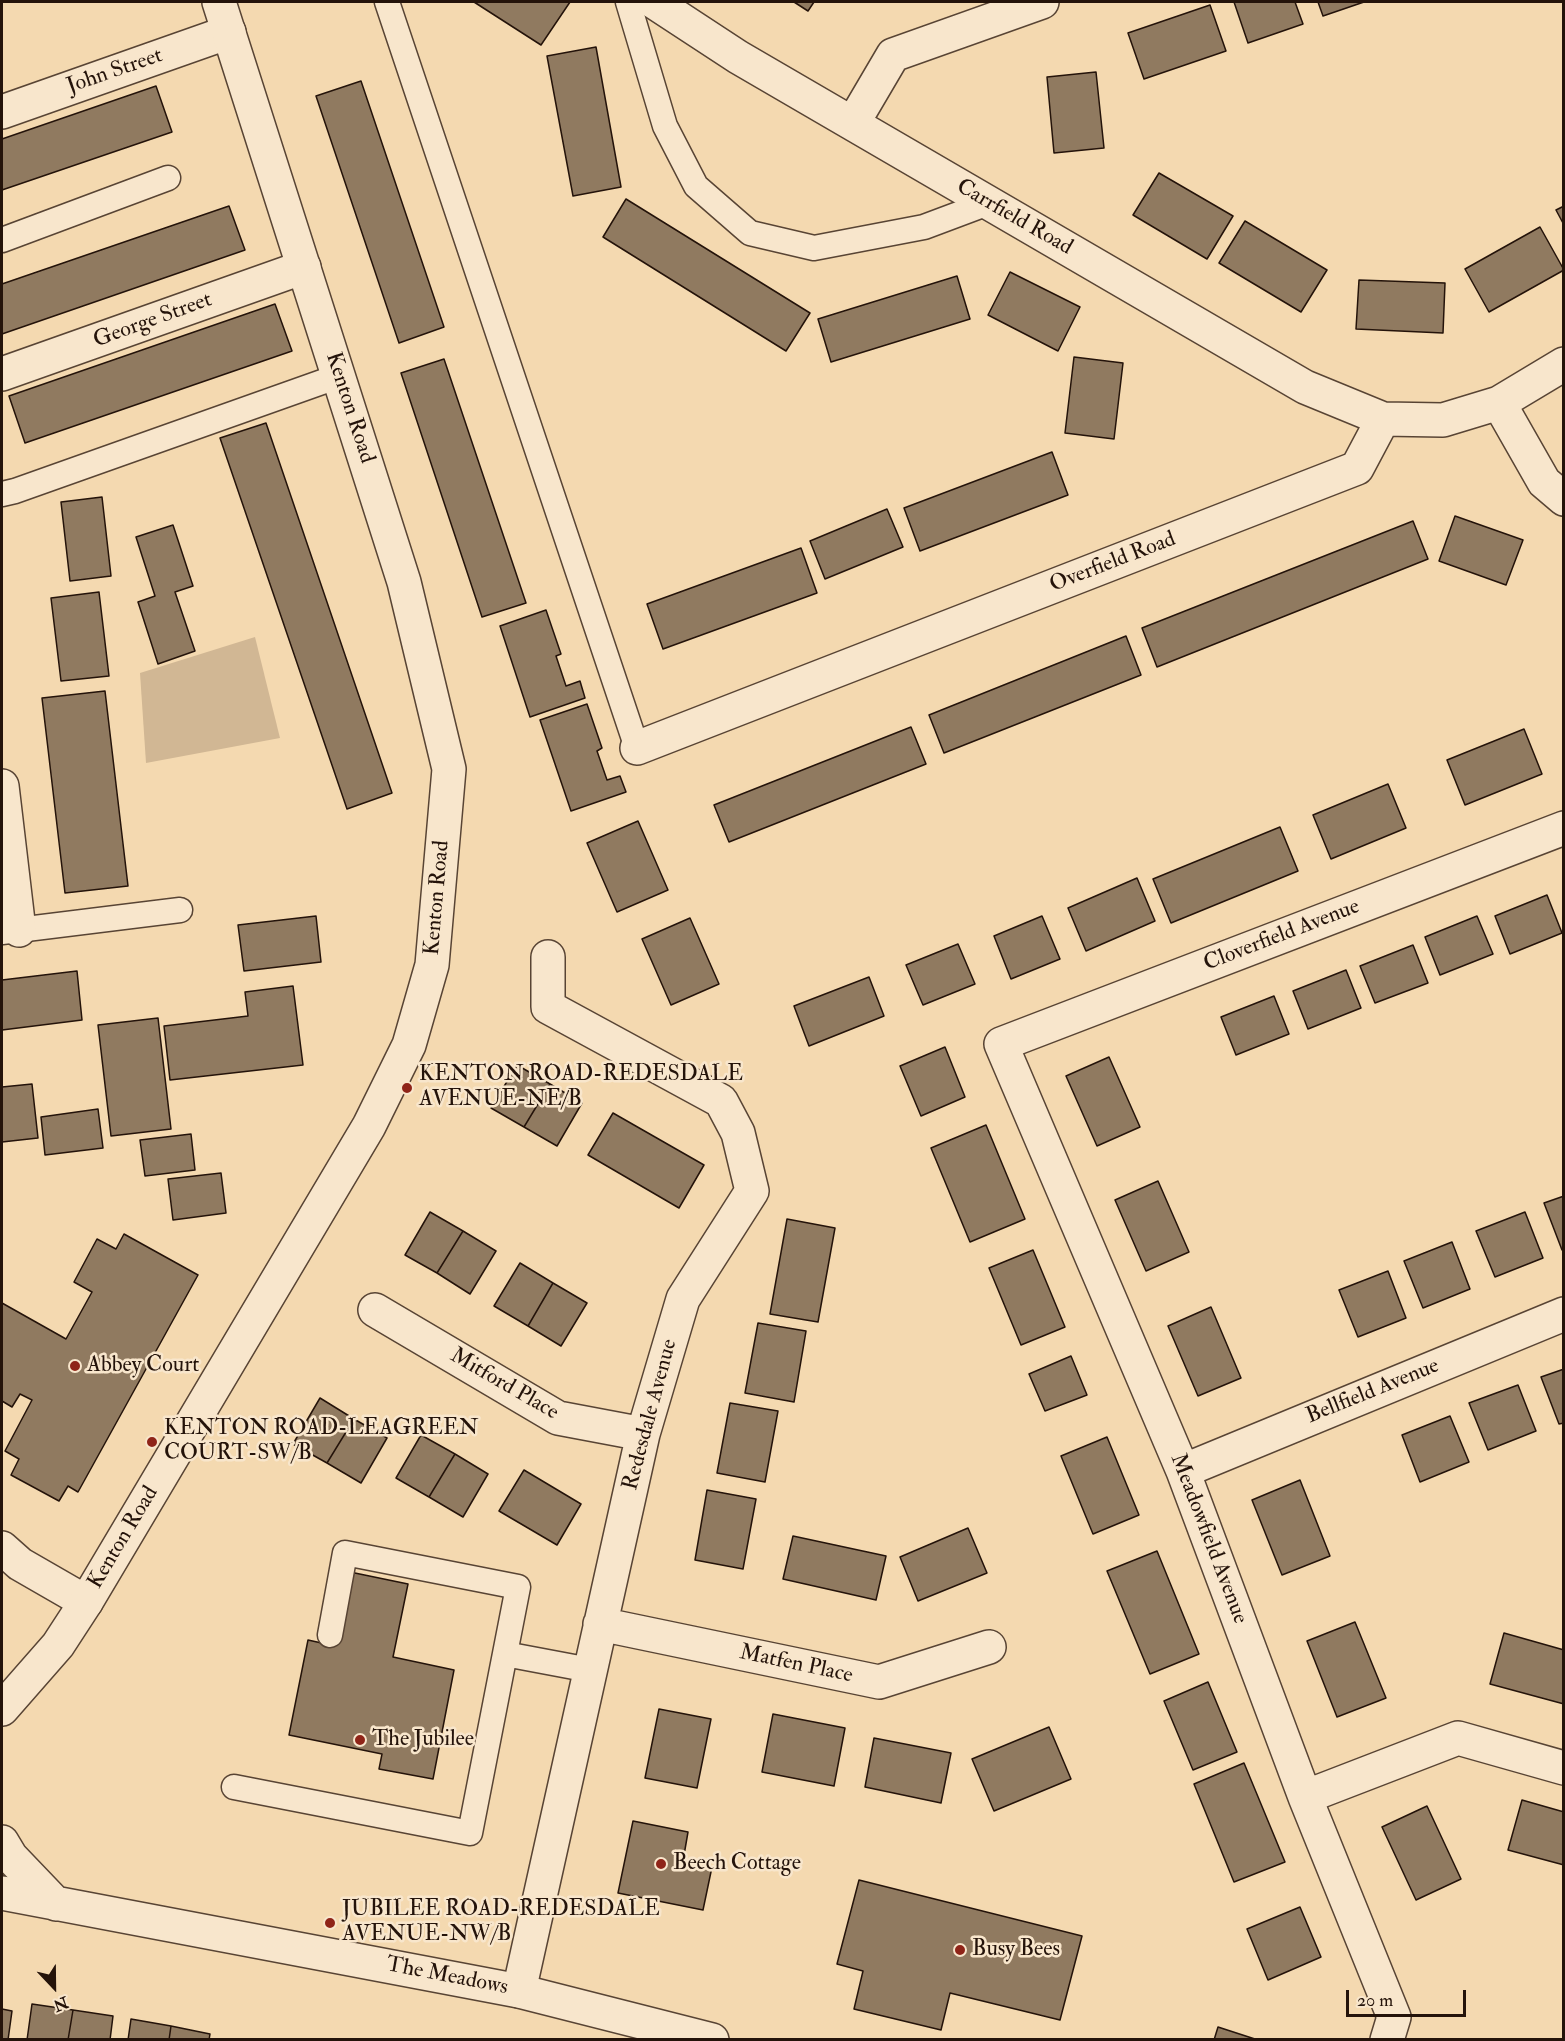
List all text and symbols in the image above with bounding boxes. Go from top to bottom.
street label: John Street [64,43,166,101]
street label: Carrfield Road [951,174,1077,262]
street label: George Street [90,287,216,355]
street label: Kenton Road [319,349,379,467]
street label: Overfield Road [1046,527,1180,599]
street label: Kenton Road [420,840,456,956]
street label: Cloverfield Avenue [1200,894,1364,978]
place label: KENTON ROAD-REDESDALE AVENUE-NE/B [419,1062,743,1114]
marker: KENTON ROAD-REDESDALE AVENUE-NE/B [400,1081,414,1095]
street label: Redesdale Avenue [618,1337,684,1493]
street label: Mitford Place [445,1343,563,1427]
place label: Abbey Court [87,1353,199,1379]
street label: Bellfield Avenue [1303,1353,1443,1431]
marker: Abbey Court [68,1359,82,1373]
place label: KENTON ROAD-LEAGREEN COURT-SW/B [164,1416,478,1468]
marker: KENTON ROAD-LEAGREEN COURT-SW/B [145,1435,159,1449]
street label: Meadowfield Avenue [1163,1450,1253,1628]
street label: Kenton Road [83,1482,165,1594]
street label: Matfen Place [737,1640,855,1690]
place label: The Jubilee [372,1727,474,1753]
marker: The Jubilee [353,1733,367,1747]
place label: Beech Cottage [673,1851,801,1877]
marker: Beech Cottage [654,1857,668,1871]
place label: JUBILEE ROAD-REDESDALE AVENUE-NW/B [342,1897,660,1948]
marker: JUBILEE ROAD-REDESDALE AVENUE-NW/B [323,1916,337,1930]
place label: Busy Bees [972,1937,1060,1963]
marker: Busy Bees [953,1943,967,1957]
street label: The Meadows [384,1952,510,2002]
north arrow [24,1957,84,2017]
scale bar [1349,1978,1469,2016]
text: 20 m [1357,1989,1393,2012]
text: N [50,1992,71,2016]

